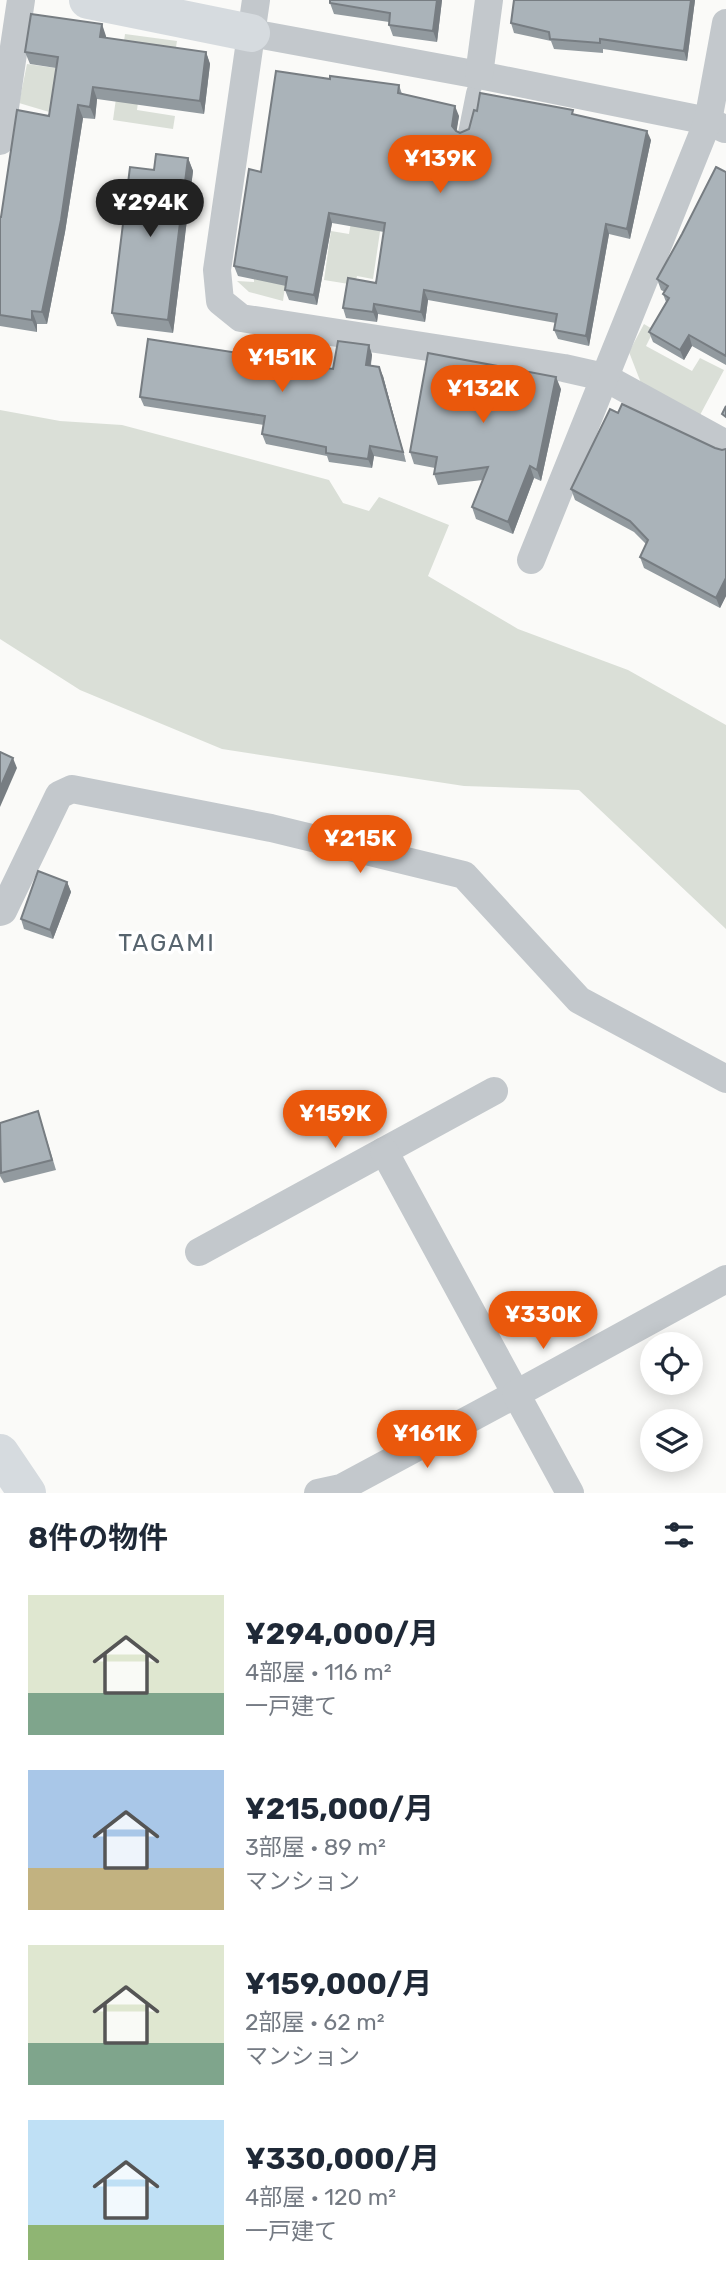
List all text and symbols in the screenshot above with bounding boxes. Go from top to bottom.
pin: ¥139K [391,136,489,195]
text: ¥139K [404,144,476,172]
pin: ¥294K [101,180,199,239]
text: ¥294K [112,188,188,216]
pin: ¥151K [233,334,331,394]
text: ¥151K [248,343,316,371]
pin: ¥132K [434,366,532,425]
text: ¥132K [447,374,519,402]
pin: ¥215K [311,816,409,875]
text: ¥215K [324,824,396,852]
district label: TAGAMI [118,929,216,957]
pin: ¥159K [286,1090,384,1150]
text: ¥159K [299,1099,371,1127]
pin: ¥330K [494,1292,592,1351]
text: ¥330K [504,1300,582,1328]
map controls [640,1332,703,1472]
button: locate [640,1332,703,1395]
button: layers [640,1409,703,1472]
pin: ¥161K [378,1410,476,1470]
text: ¥161K [393,1419,461,1447]
icon: filters [660,1516,698,1554]
text: 8件の物件 [28,1520,168,1556]
text: ¥294,000/月 [245,1616,439,1652]
icon: home [84,1623,168,1707]
text: 4部屋 · 116 m² [245,1658,392,1686]
text: 一戸建て [245,1692,337,1720]
text: ¥215,000/月 [245,1791,434,1827]
icon: home [84,1798,168,1882]
text: 3部屋 · 89 m² [245,1833,386,1861]
text: マンション [245,1867,360,1895]
text: ¥159,000/月 [245,1966,432,2002]
icon: home [84,1973,168,2057]
text: 2部屋 · 62 m² [245,2008,385,2036]
text: マンション [245,2042,360,2070]
text: ¥330,000/月 [245,2141,440,2177]
icon: home [84,2148,168,2232]
text: 4部屋 · 120 m² [245,2183,396,2211]
text: 一戸建て [245,2217,337,2245]

